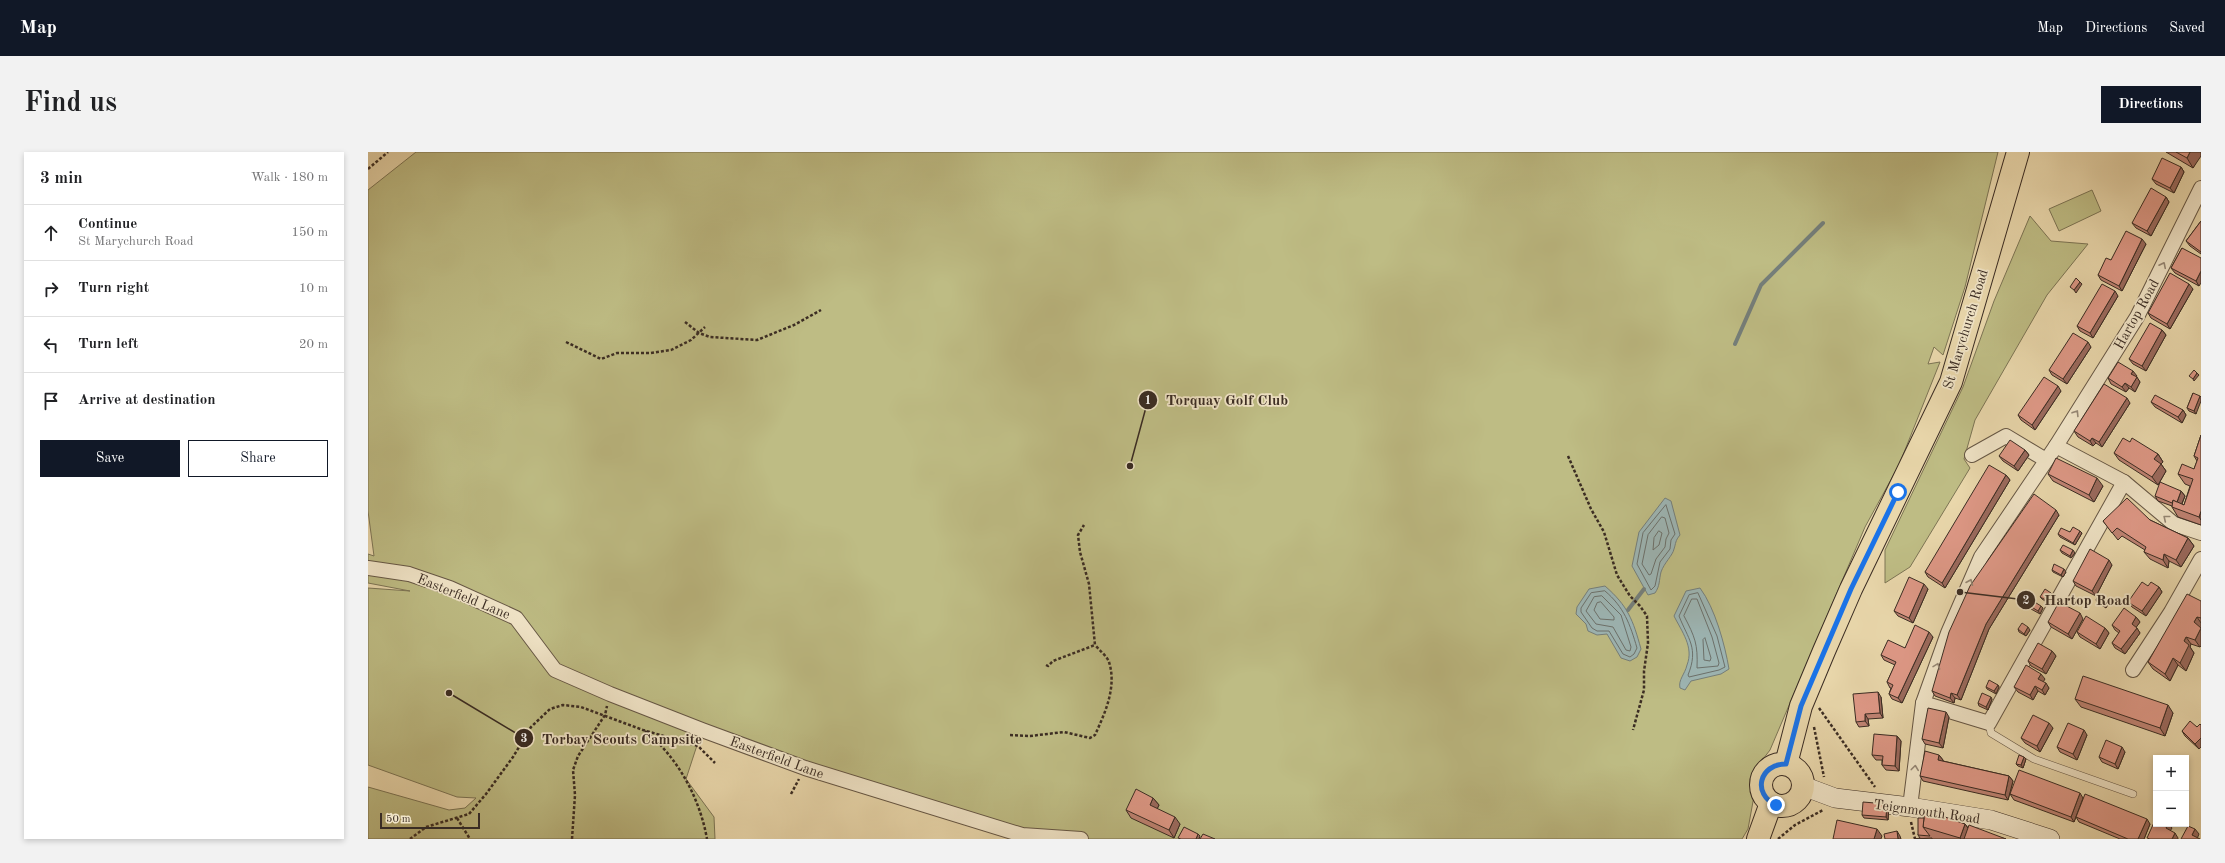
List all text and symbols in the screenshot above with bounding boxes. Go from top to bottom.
text: Map [20,19,57,38]
text: Map [2037,21,2063,35]
text: Directions [2085,21,2147,35]
text: Saved [2169,21,2205,35]
button: Directions [2101,86,2201,123]
text: Find us [24,90,117,118]
text: 3 min [40,170,83,187]
text: Walk · 180 m [251,171,328,184]
text: Continue [78,217,137,232]
icon: ahead [40,222,62,244]
text: 150 m [291,226,328,239]
text: St Marychurch Road [78,235,194,248]
one-way arrow [2158,261,2166,269]
street label: St Marychurch Road [1941,268,1991,391]
street label: Hartop Road [2112,277,2162,352]
icon: right [40,278,62,300]
text: Turn right [78,281,149,296]
text: 10 m [299,282,328,295]
icon: left [40,334,62,356]
text: Turn left [78,337,138,352]
text: 20 m [299,338,328,351]
callout: Torquay Golf Club [1138,387,1296,414]
icon: arrive [40,390,62,412]
text: Arrive at destination [78,393,216,408]
text: Torquay Golf Club [1166,394,1288,409]
text: 1 [1145,395,1151,407]
one-way arrow [2072,410,2079,417]
button: Save [40,440,180,477]
button: Share [188,440,328,477]
route start [1889,483,1907,501]
one-way arrow [2163,515,2170,522]
street label: Easterfield Lane [415,572,512,622]
one-way arrow [1965,578,1973,586]
callout: Hartop Road [2016,587,2138,614]
text: Hartop Road [2044,594,2130,609]
text: 2 [2023,595,2030,607]
one-way arrow [1932,663,1940,670]
callout: Torbay Scouts Campsite [514,725,710,752]
text: 3 [521,733,528,745]
text: Torbay Scouts Campsite [542,733,702,748]
street label: Easterfield Lane [728,734,826,781]
map controls [2153,755,2189,827]
button: + [2153,755,2189,791]
one-way arrow [1910,765,1919,771]
button: − [2153,791,2189,827]
route end [1767,796,1785,814]
street label: Teignmouth Road [1873,798,1981,826]
scale bar [380,811,480,830]
text: 50 m [386,814,411,825]

